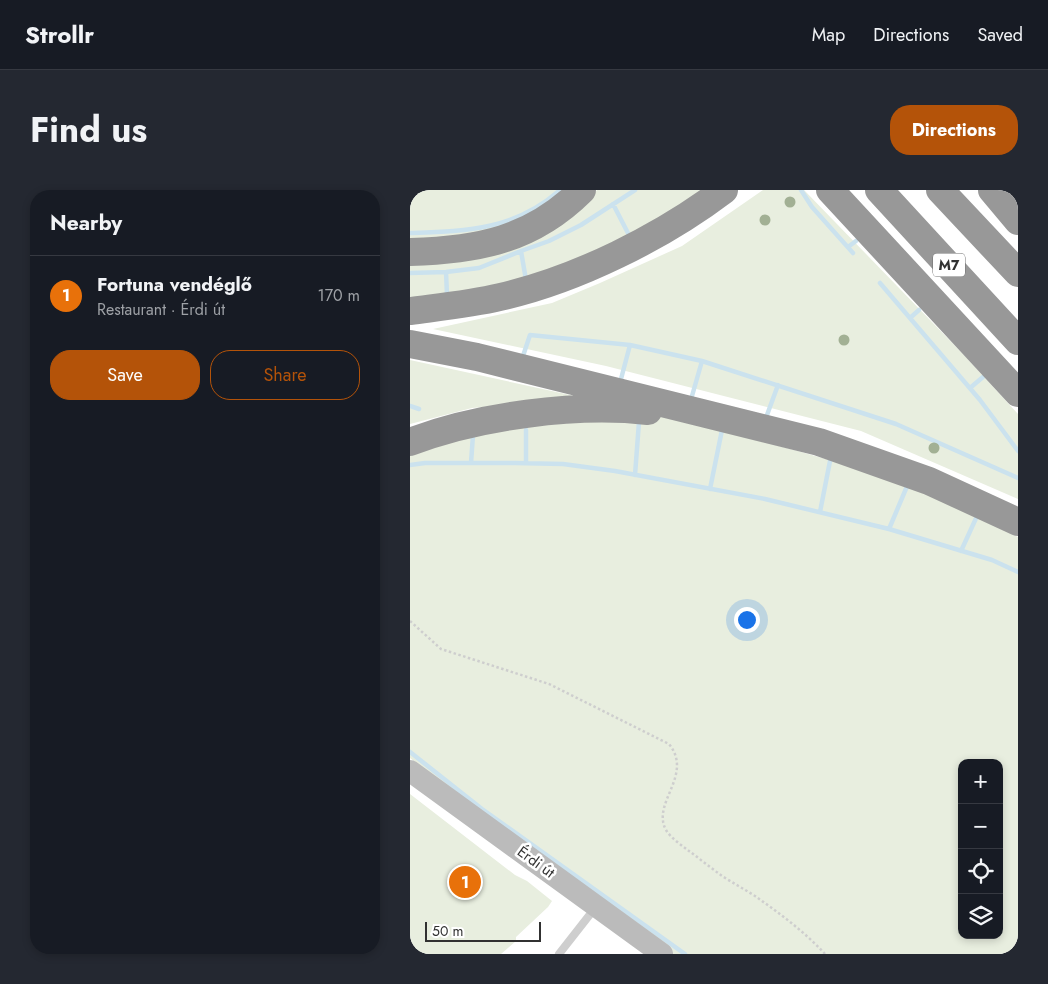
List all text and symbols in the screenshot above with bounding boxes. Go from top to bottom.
text: Strollr [25,17,94,52]
text: Map [812,22,845,48]
text: Directions [873,22,949,48]
text: Saved [977,22,1023,48]
text: Find us [30,105,147,155]
button: Directions [890,105,1018,155]
text: Nearby [50,208,122,238]
road number: M7 [933,254,965,276]
text: Fortuna vendéglő [97,271,252,298]
text: 1 [62,284,70,307]
text: 170 m [318,284,360,307]
text: Restaurant · Érdi út [97,298,225,321]
button: Save [50,350,200,400]
button: Share [210,350,360,400]
your location [734,607,760,633]
map controls [958,759,1003,939]
button: + [958,759,1003,804]
button: − [958,804,1003,849]
street label: Érdi út [513,841,560,883]
button: locate [958,849,1003,894]
pin: 1 [449,863,481,901]
button: layers [958,894,1003,939]
scale bar [425,919,541,942]
text: 50 m [432,921,463,941]

